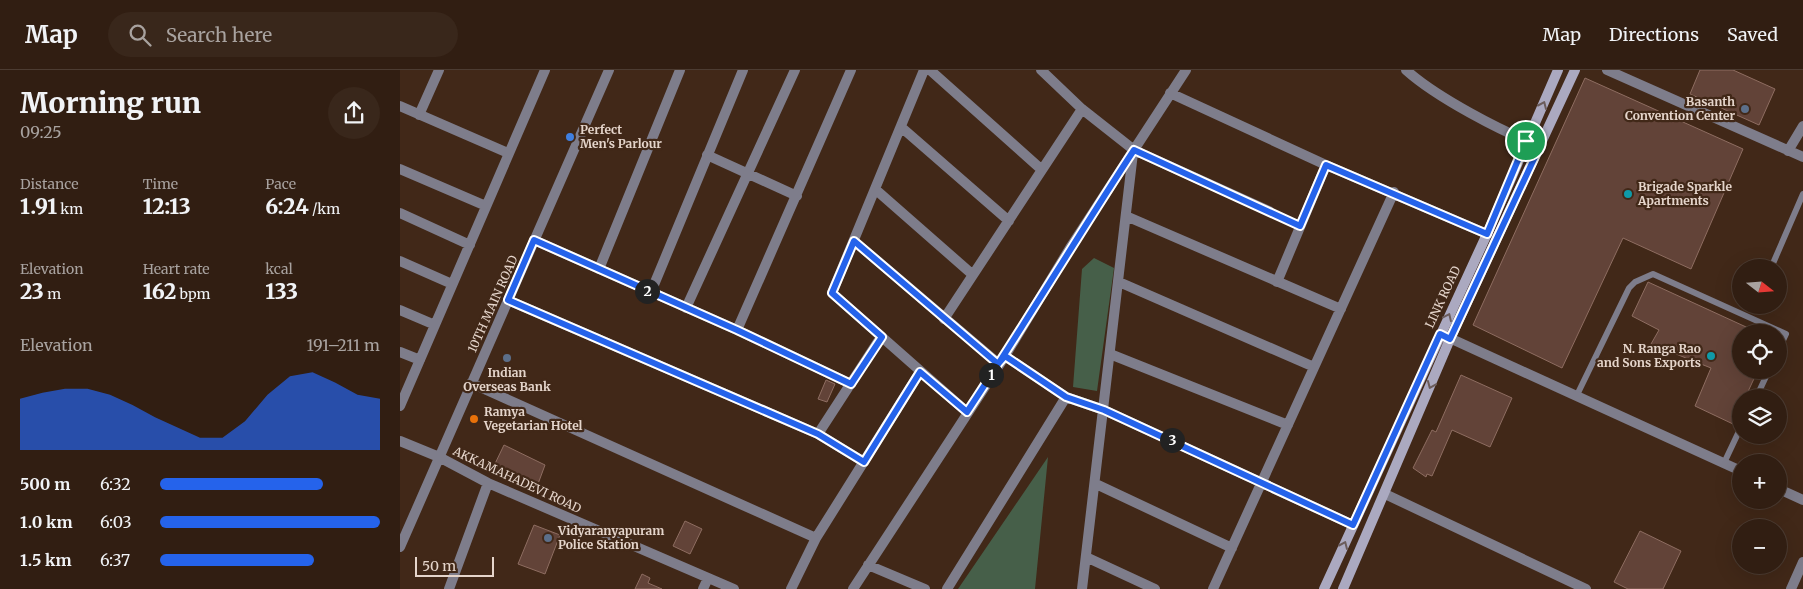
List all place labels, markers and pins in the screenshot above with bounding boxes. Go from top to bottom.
place label: Basanth Convention Center [1625,94,1735,123]
marker: Basanth Convention Center [1739,103,1751,115]
pin [1505,120,1547,162]
place label: Perfect Men's Parlour [580,122,662,151]
marker: Perfect Men's Parlour [564,131,576,143]
place label: Brigade Sparkle Apartments [1637,179,1732,208]
marker: Brigade Sparkle Apartments [1622,188,1634,200]
pin: 2 [634,278,660,304]
place label: N. Ranga Rao and Sons Exports [1597,341,1701,370]
marker: N. Ranga Rao and Sons Exports [1705,350,1717,362]
marker: Indian Overseas Bank [501,352,513,364]
pin: 1 [978,362,1004,388]
place label: Indian Overseas Bank [463,365,551,394]
place label: Ramya Vegetarian Hotel [483,404,583,433]
marker: Ramya Vegetarian Hotel [468,413,480,425]
pin: 3 [1160,428,1184,452]
place label: Vidyaranyapuram Police Station [557,523,664,552]
marker: Vidyaranyapuram Police Station [542,532,554,544]

